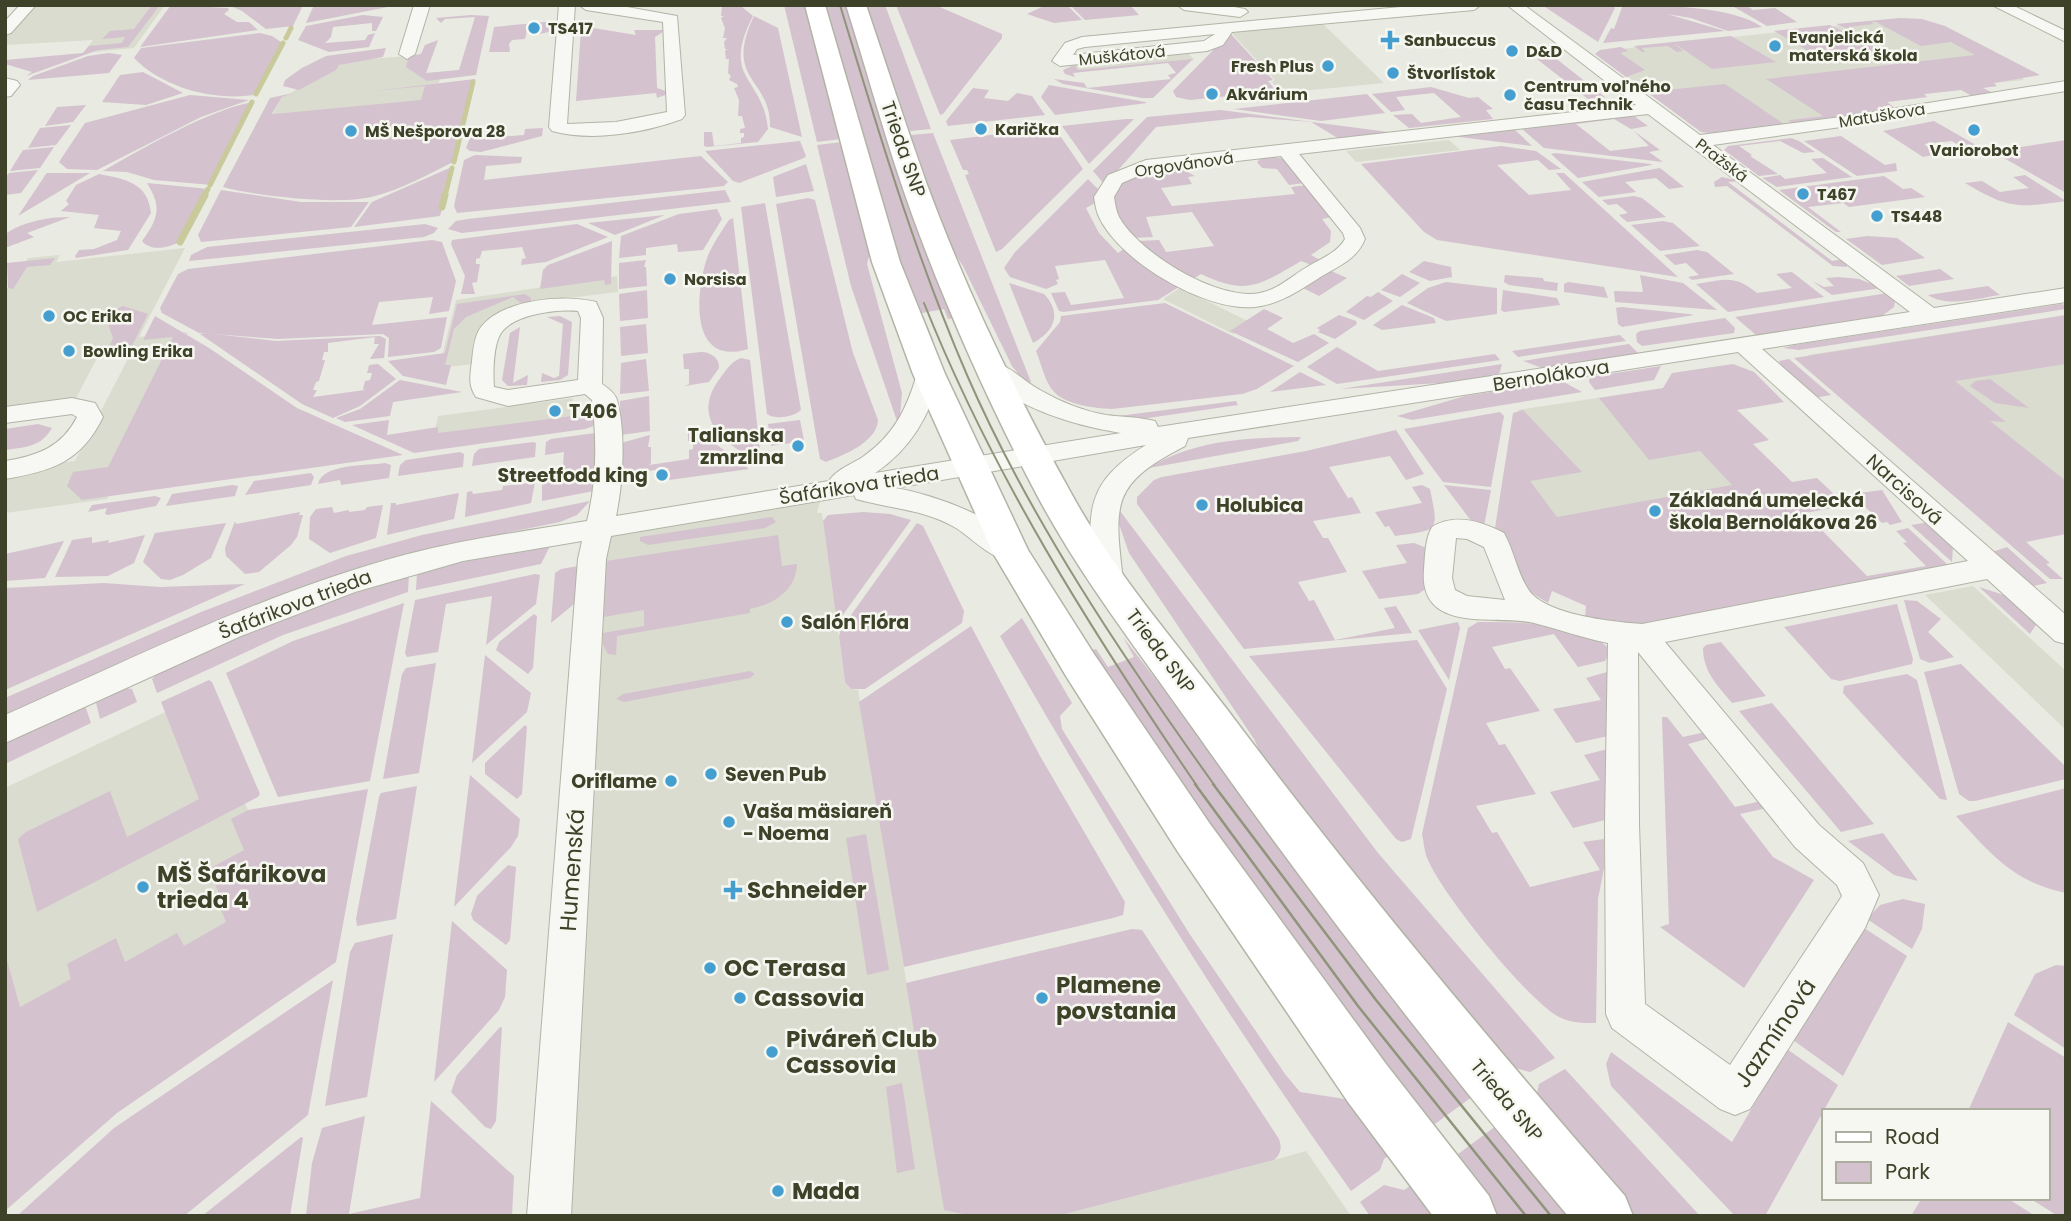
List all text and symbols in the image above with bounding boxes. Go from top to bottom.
place label: TS417 [548,17,593,40]
marker: TS417 [526,20,542,36]
place label: Evanjelická materská škola [1789,26,1918,67]
place label: Sanbuccus [1404,29,1496,52]
marker: Sanbuccus [1382,32,1398,48]
marker: Evanjelická materská škola [1767,38,1783,54]
street label: Muškátová [1077,39,1167,71]
place label: D&D [1526,40,1562,63]
marker: D&D [1504,43,1520,59]
place label: Fresh Plus [1231,55,1314,78]
marker: Fresh Plus [1320,58,1336,74]
place label: Štvorlístok [1407,62,1496,85]
marker: Štvorlístok [1385,65,1401,81]
place label: Centrum voľného času Technik [1524,75,1671,116]
place label: Akvárium [1226,83,1308,106]
marker: Akvárium [1204,86,1220,102]
marker: Centrum voľného času Technik [1502,87,1518,103]
street label: Trieda SNP [874,97,933,201]
street label: Matuškova [1837,97,1927,134]
place label: Karička [995,118,1059,141]
place label: MŠ Nešporova 28 [365,120,506,143]
marker: Karička [973,121,989,137]
marker: Variorobot [1966,122,1982,138]
marker: MŠ Nešporova 28 [343,123,359,139]
street label: Pražská [1691,133,1753,188]
place label: Variorobot [1930,139,2018,162]
street label: Orgovánová [1133,146,1235,183]
place label: T467 [1817,183,1856,206]
marker: T467 [1795,186,1811,202]
place label: TS448 [1891,205,1942,228]
marker: TS448 [1869,208,1885,224]
place label: Norsisa [684,268,747,291]
marker: Norsisa [662,271,678,287]
place label: OC Erika [63,305,132,328]
marker: OC Erika [41,308,57,324]
place label: Bowling Erika [83,340,193,363]
marker: Bowling Erika [61,343,77,359]
street label: Bernolákova [1491,353,1611,398]
place label: T406 [569,398,618,425]
marker: T406 [547,403,563,419]
place label: Talianska zmrzlina [688,422,784,471]
marker: Talianska zmrzlina [790,438,806,454]
street label: Narcisová [1860,448,1949,531]
street label: Šafárikova trieda [777,460,941,511]
place label: Streetfodd king [498,462,648,489]
marker: Streetfodd king [654,467,670,483]
place label: Základná umelecká škola Bernolákova 26 [1669,487,1877,536]
place label: Holubica [1216,492,1303,519]
marker: Holubica [1194,497,1210,513]
marker: Základná umelecká škola Bernolákova 26 [1647,503,1663,519]
street label: Šafárikova trieda [215,563,375,646]
street label: Trieda SNP [1120,603,1202,699]
place label: Salón Flóra [801,609,909,636]
marker: Salón Flóra [779,614,795,630]
place label: Seven Pub [725,761,826,788]
marker: Seven Pub [703,766,719,782]
place label: Oriflame [571,768,657,795]
marker: Oriflame [663,773,679,789]
place label: Vaša mäsiareň - Noema [743,798,892,847]
street label: Humenská [552,808,592,932]
marker: Vaša mäsiareň - Noema [721,814,737,830]
place label: MŠ Šafárikova trieda 4 [157,858,326,916]
place label: Schneider [747,874,867,906]
marker: MŠ Šafárikova trieda 4 [135,879,151,895]
marker: Schneider [725,882,741,898]
place label: OC Terasa [724,952,846,984]
marker: OC Terasa [702,960,718,976]
place label: Plamene povstania [1056,969,1176,1027]
street label: Jazmínová [1727,972,1823,1094]
place label: Cassovia [754,982,864,1014]
marker: Cassovia [732,990,748,1006]
marker: Plamene povstania [1034,990,1050,1006]
place label: Piváreň Club Cassovia [786,1023,937,1081]
marker: Piváreň Club Cassovia [764,1044,780,1060]
street label: Trieda SNP [1464,1053,1549,1147]
legend [1822,1109,2050,1200]
text: Road [1885,1122,1940,1151]
text: Park [1885,1157,1930,1186]
place label: Mada [792,1175,860,1207]
marker: Mada [770,1183,786,1199]

